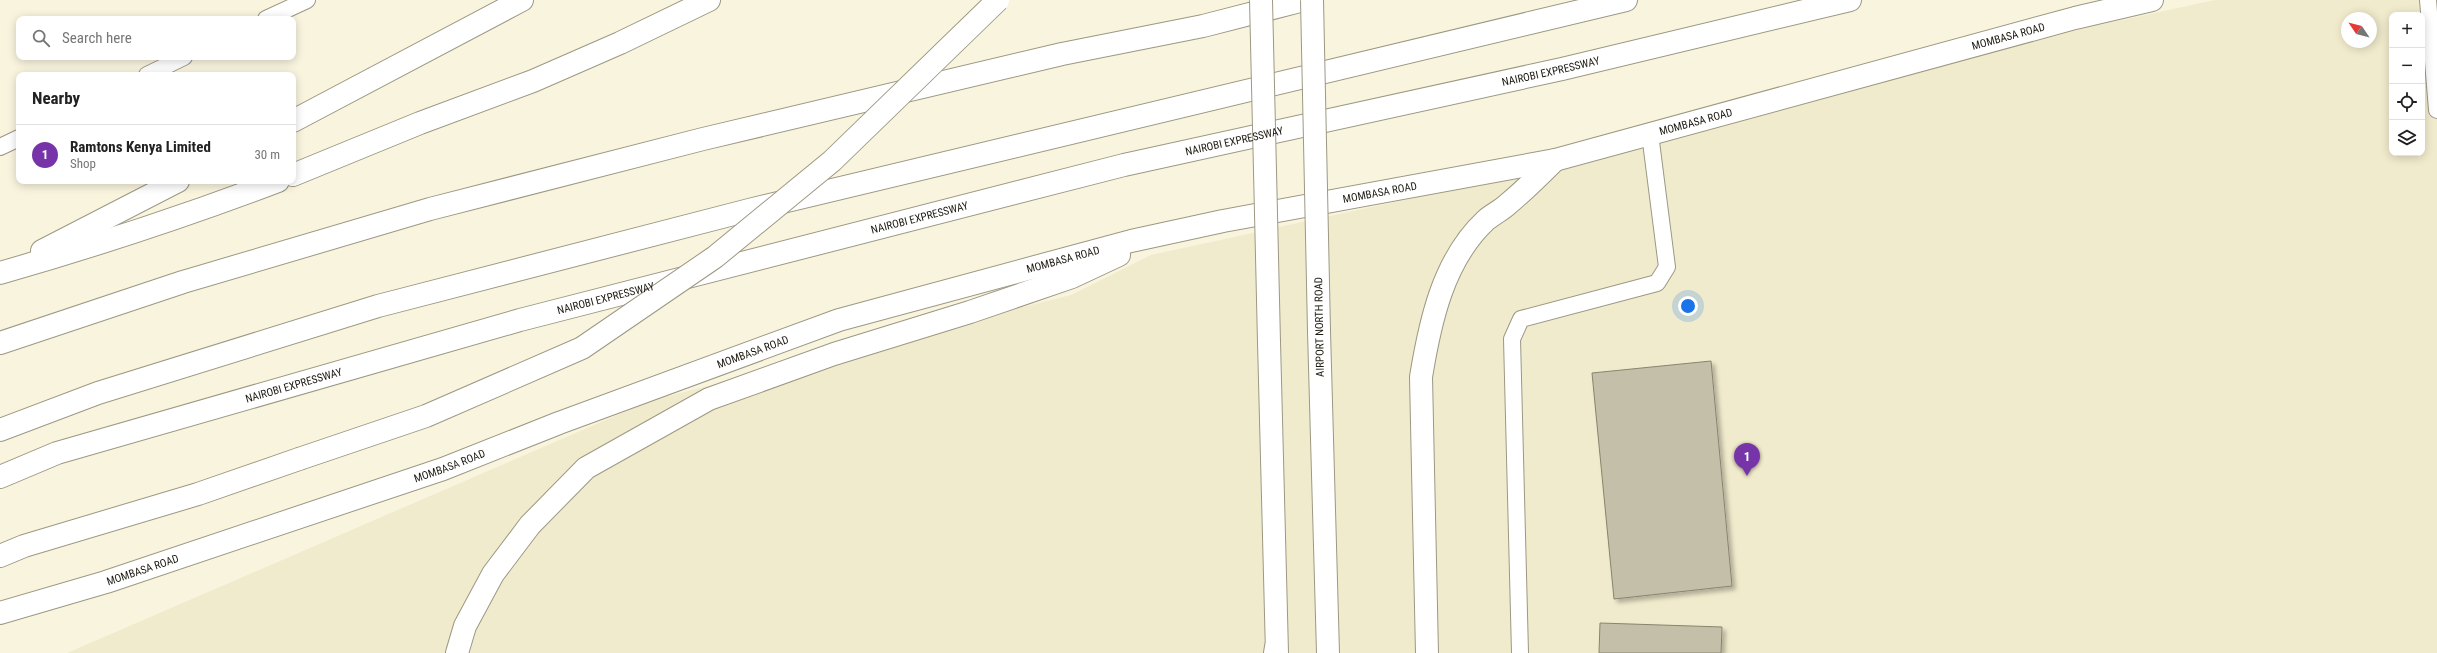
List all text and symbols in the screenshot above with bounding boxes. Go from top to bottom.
north arrow [2341,12,2377,48]
map controls [2389,12,2425,156]
button: + [2389,12,2425,48]
search box [16,16,296,60]
street label: MOMBASA ROAD [1970,21,2046,53]
icon: search [30,27,52,49]
text: Search here [62,29,132,47]
button: − [2389,48,2425,84]
street label: NAIROBI EXPRESSWAY [1501,54,1601,89]
button: locate [2389,84,2425,120]
text: Nearby [32,88,80,108]
street label: MOMBASA ROAD [1658,106,1734,138]
button: layers [2389,120,2425,156]
street label: NAIROBI EXPRESSWAY [1184,124,1285,158]
text: Ramtons Kenya Limited [70,138,211,156]
text: 1 [42,147,48,162]
text: 30 m [254,147,280,162]
text: Shop [70,156,96,171]
street label: MOMBASA ROAD [1342,180,1418,206]
street label: NAIROBI EXPRESSWAY [870,199,970,237]
street label: MOMBASA ROAD [1025,244,1101,276]
street label: AIRPORT NORTH ROAD [1312,277,1327,377]
street label: NAIROBI EXPRESSWAY [556,280,656,317]
your location [1678,296,1698,316]
street label: MOMBASA ROAD [715,333,790,371]
street label: NAIROBI EXPRESSWAY [244,365,344,406]
pin: 1 [1734,443,1760,476]
street label: MOMBASA ROAD [412,447,487,485]
street label: MOMBASA ROAD [105,552,180,588]

